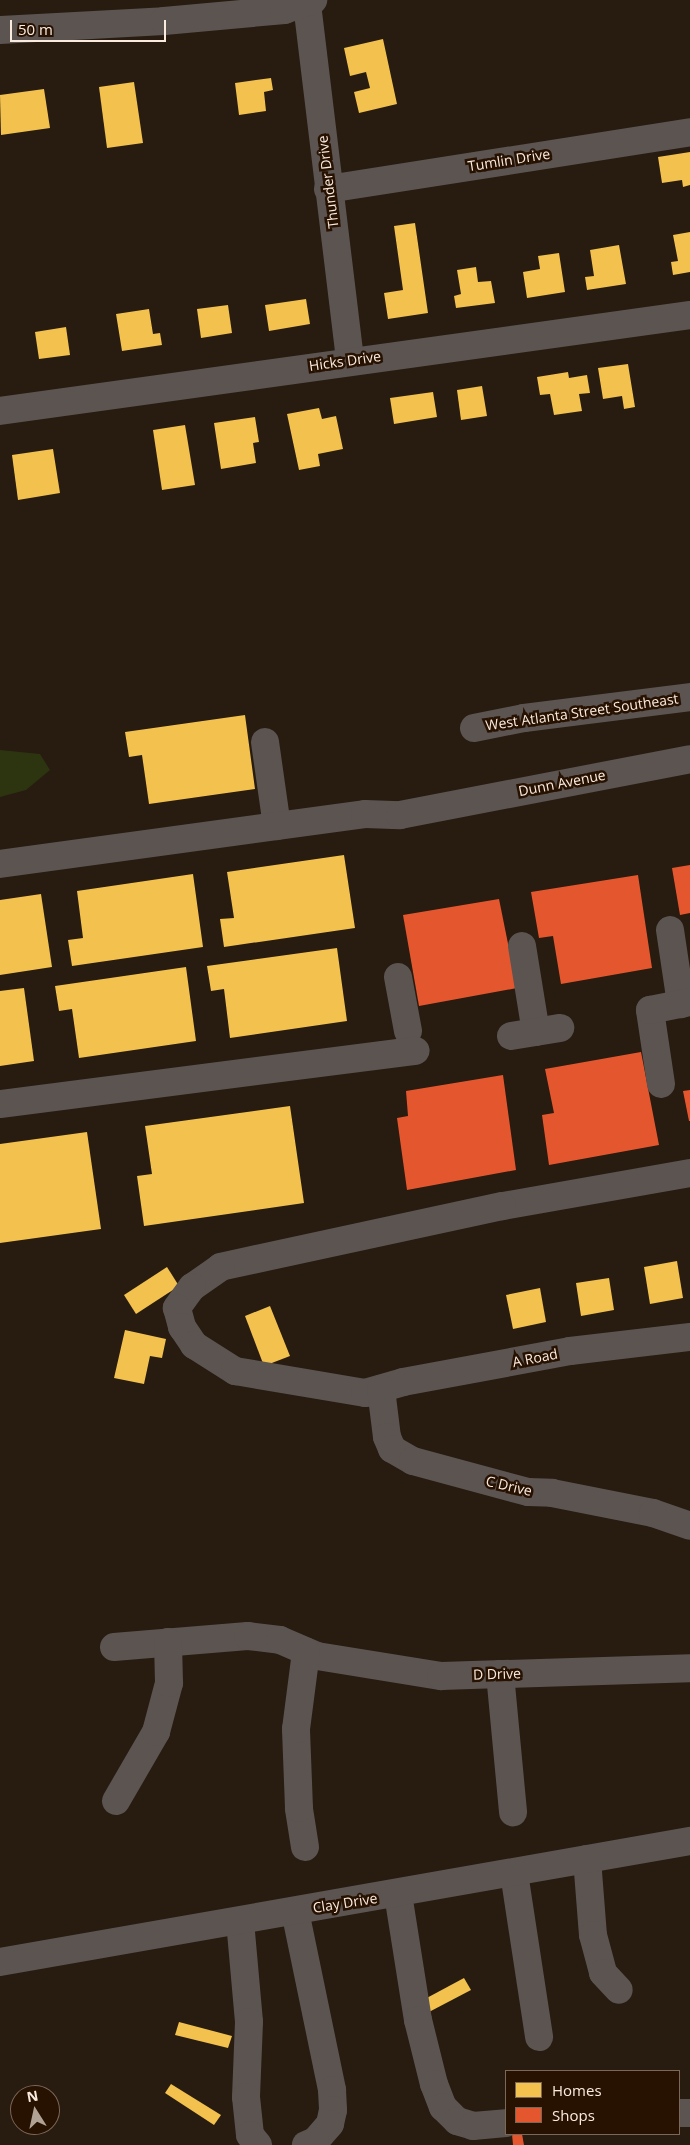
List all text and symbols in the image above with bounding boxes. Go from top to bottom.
scale bar [12,10,169,42]
text: 50 m [18,19,53,39]
street label: Thunder Drive [314,135,342,229]
street label: Tumlin Drive [467,145,551,175]
street label: Hicks Drive [308,348,382,374]
street label: West Atlanta Street Southeast [485,690,679,734]
street label: Dunn Avenue [517,766,607,800]
street label: A Road [511,1345,559,1371]
street label: C Drive [484,1473,534,1499]
street label: D Drive [473,1665,521,1683]
street label: Clay Drive [312,1890,378,1916]
legend [505,2070,680,2135]
text: Homes [552,2080,602,2100]
north arrow [10,2085,60,2135]
text: N [25,2085,40,2106]
text: Shops [552,2105,595,2125]

